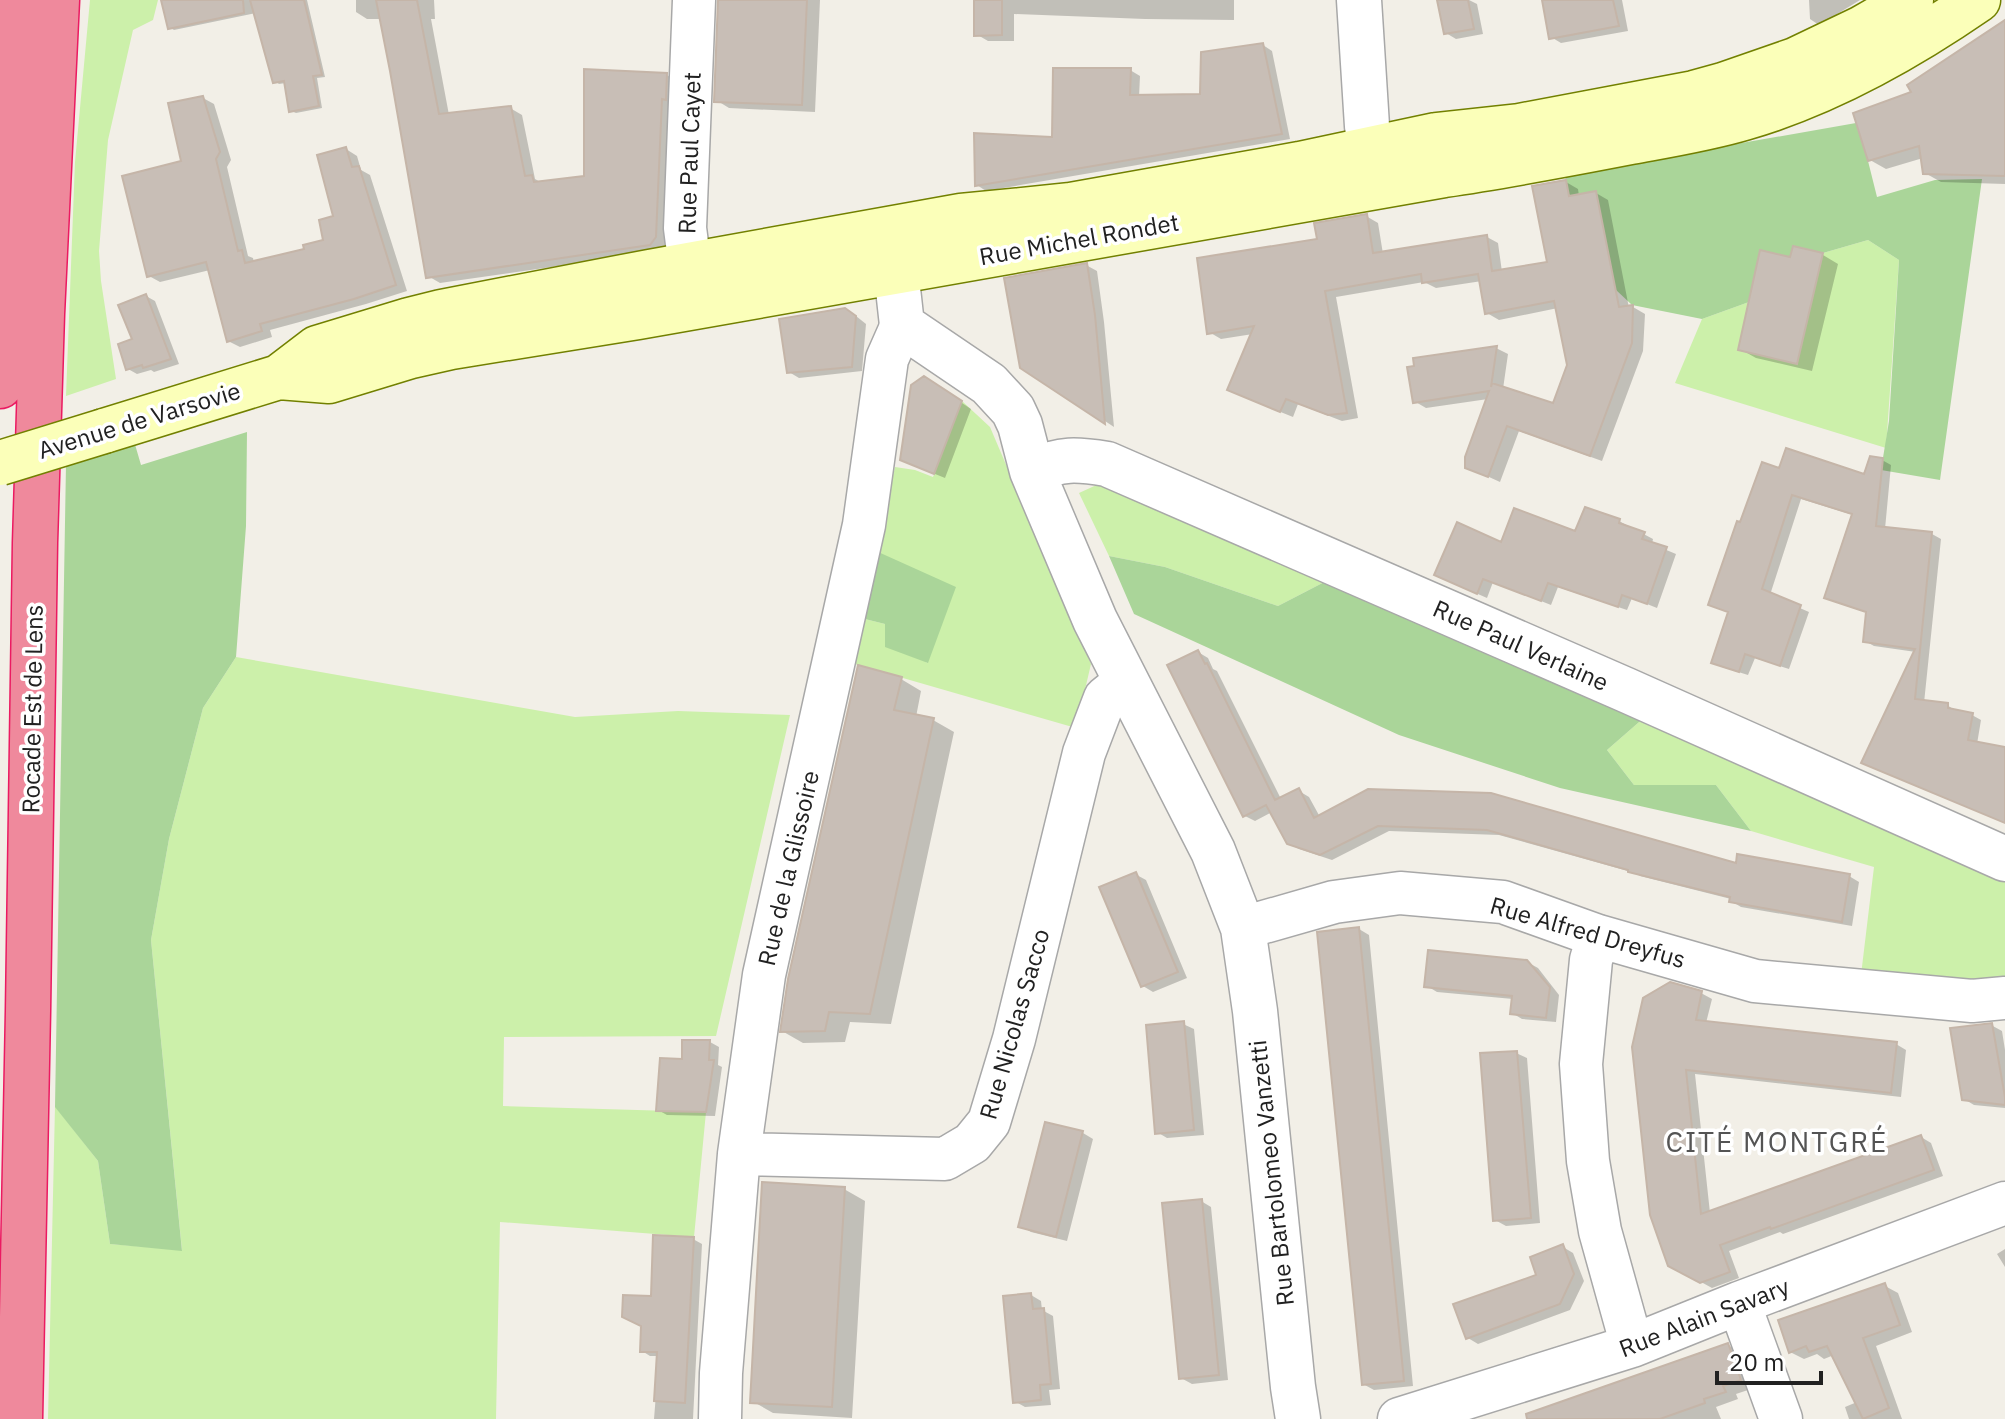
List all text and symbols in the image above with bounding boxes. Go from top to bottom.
street label: Rue Paul Cayet [670,72,708,234]
street label: Rue Michel Rondet [977,206,1181,272]
street label: Avenue de Varsovie [34,374,244,466]
street label: Rue Paul Verlaine [1428,592,1614,698]
street label: Rocade Est de Lens [14,604,50,814]
street label: Rue de la Glissoire [750,767,826,969]
street label: Rue Alfred Dreyfus [1487,889,1689,975]
street label: Rue Nicolas Sacco [971,925,1057,1123]
street label: Rue Bartolomeo Vanzetti [1241,1038,1301,1308]
district label: CITÉ MONTGRÉ [1666,1123,1888,1160]
street label: Rue Alain Savary [1614,1270,1794,1364]
scale bar [1717,1335,1821,1385]
text: 20 m [1729,1346,1784,1378]

